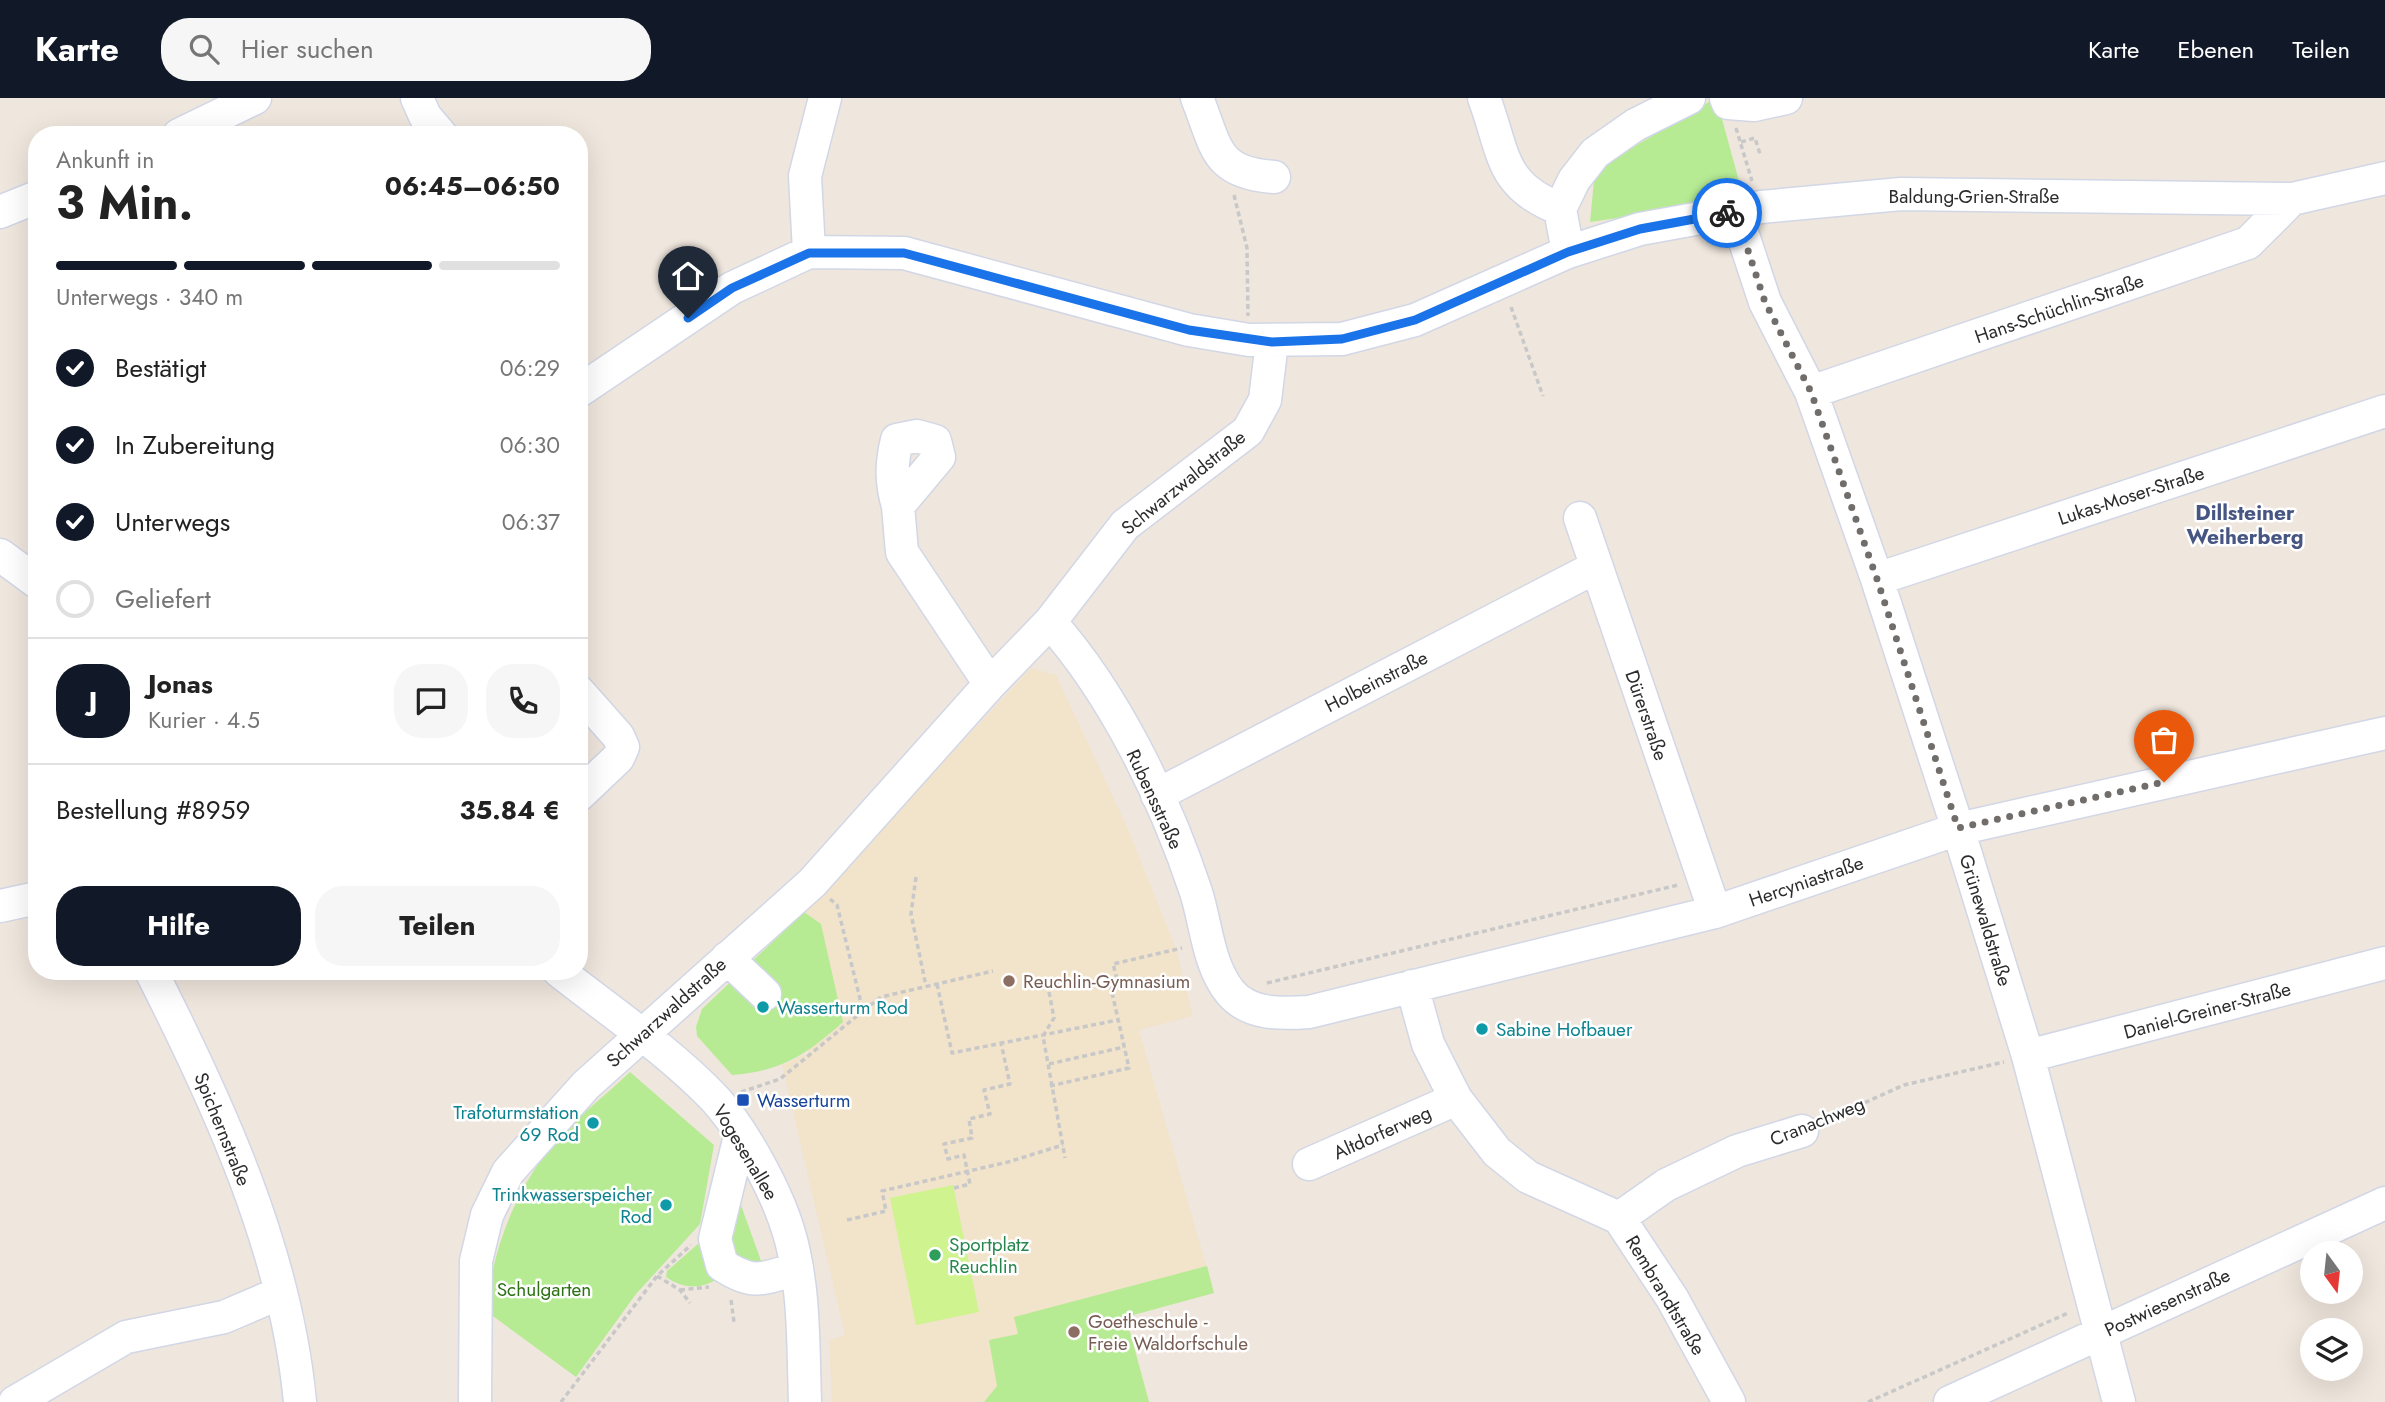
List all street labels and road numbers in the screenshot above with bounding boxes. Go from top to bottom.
street label: Baldung-Grien-Straße [1889,183,2060,210]
street label: Hans-Schüchlin-Straße [1971,267,2148,350]
street label: Schwarzwaldstraße [1115,424,1252,541]
street label: Lukas-Moser-Straße [2055,459,2208,532]
street label: Holbeinstraße [1320,644,1433,719]
street label: Dürerstraße [1618,666,1675,764]
street label: Rubensstraße [1120,745,1190,854]
street label: Hercyniastraße [1745,849,1867,914]
street label: Grünewaldstraße [1953,851,2018,989]
street label: Schwarzwaldstraße [600,951,732,1074]
street label: Daniel-Greiner-Straße [2120,975,2294,1046]
street label: Spichernstraße [188,1069,258,1190]
street label: Cranachweg [1766,1090,1869,1153]
street label: Vogesenallee [706,1099,785,1205]
street label: Altdorferweg [1329,1099,1436,1166]
street label: Rembrandtstraße [1619,1230,1712,1360]
street label: Postwiesenstraße [2100,1261,2235,1343]

